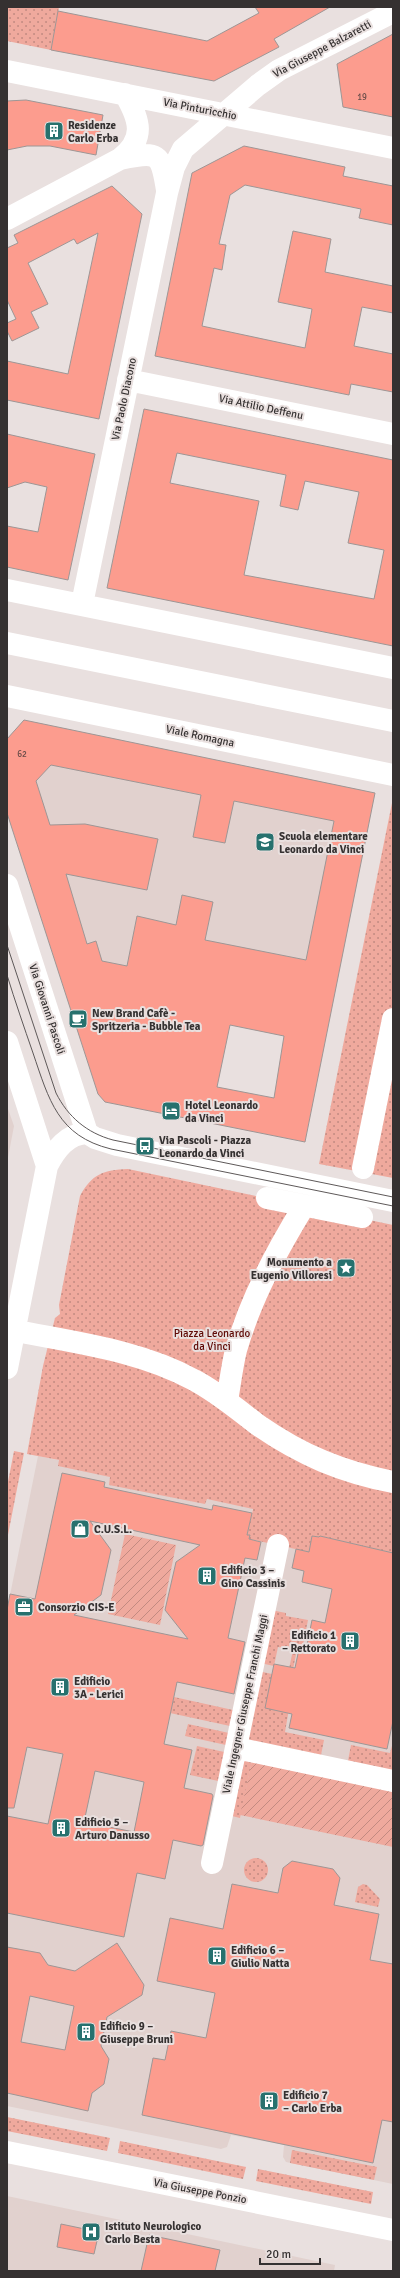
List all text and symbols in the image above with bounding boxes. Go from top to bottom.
street label: Via Giuseppe Balzaretti [271,18,373,80]
house number: 19 [357,92,367,103]
street label: Via Pinturicchio [162,96,238,123]
place label: Residenze Carlo Erba [68,119,119,145]
building icon: Residenze Carlo Erba [43,120,65,142]
street label: Via Paolo Diacono [109,356,139,441]
street label: Via Attilio Deffenu [218,392,304,422]
street label: Viale Romagna [165,722,236,750]
house number: 62 [17,749,27,760]
place label: Scuola elementare Leonardo da Vinci [279,830,368,856]
school or university icon: Scuola elementare Leonardo da Vinci [254,831,276,853]
street label: Via Giovanni Pascoli [26,962,68,1056]
place label: New Brand Cafè - Spritzeria - Bubble Tea [92,1007,201,1033]
cafe icon: New Brand Cafè - Spritzeria - Bubble Tea [67,1008,89,1030]
place label: Hotel Leonardo da Vinci [185,1099,258,1125]
hotel icon: Hotel Leonardo da Vinci [160,1100,182,1122]
place label: Via Pascoli - Piazza Leonardo da Vinci [159,1134,252,1160]
bus stop icon: Via Pascoli - Piazza Leonardo da Vinci [134,1135,156,1157]
place label: Monumento a Eugenio Villoresi [251,1256,332,1282]
place icon: Monumento a Eugenio Villoresi [335,1257,357,1279]
park label: Piazza Leonardo da Vinci [174,1327,250,1353]
shop icon: C.U.S.L. [69,1518,91,1540]
place label: C.U.S.L. [94,1523,132,1536]
place label: Edificio 3 – Gino Cassinis [221,1564,285,1590]
building icon: Edificio 3 – Gino Cassinis [196,1565,218,1587]
office icon: Consorzio CIS-E [13,1596,35,1618]
place label: Consorzio CIS-E [38,1601,115,1614]
street label: Viale Ingegner Giuseppe Franchi Maggi [220,1613,270,1795]
place label: Edificio 1 – Rettorato [282,1629,336,1655]
building icon: Edificio 1 – Rettorato [339,1630,361,1652]
place label: Edificio 3A - Lerici [74,1675,124,1701]
building icon: Edificio 3A - Lerici [49,1676,71,1698]
place label: Edificio 5 – Arturo Danusso [75,1816,150,1842]
building icon: Edificio 5 – Arturo Danusso [50,1817,72,1839]
place label: Edificio 6 – Giulio Natta [231,1944,290,1970]
building icon: Edificio 6 – Giulio Natta [206,1945,228,1967]
place label: Edificio 9 – Giuseppe Bruni [100,2020,173,2046]
building icon: Edificio 9 – Giuseppe Bruni [75,2021,97,2043]
place label: Edificio 7 – Carlo Erba [283,2089,342,2115]
building icon: Edificio 7 – Carlo Erba [258,2090,280,2112]
street label: Via Giuseppe Ponzio [152,2176,248,2206]
place label: Istituto Neurologico Carlo Besta [105,2220,202,2246]
hospital icon: Istituto Neurologico Carlo Besta [80,2221,102,2243]
scale bar [260,2240,320,2266]
text: 20 m [266,2247,291,2262]

